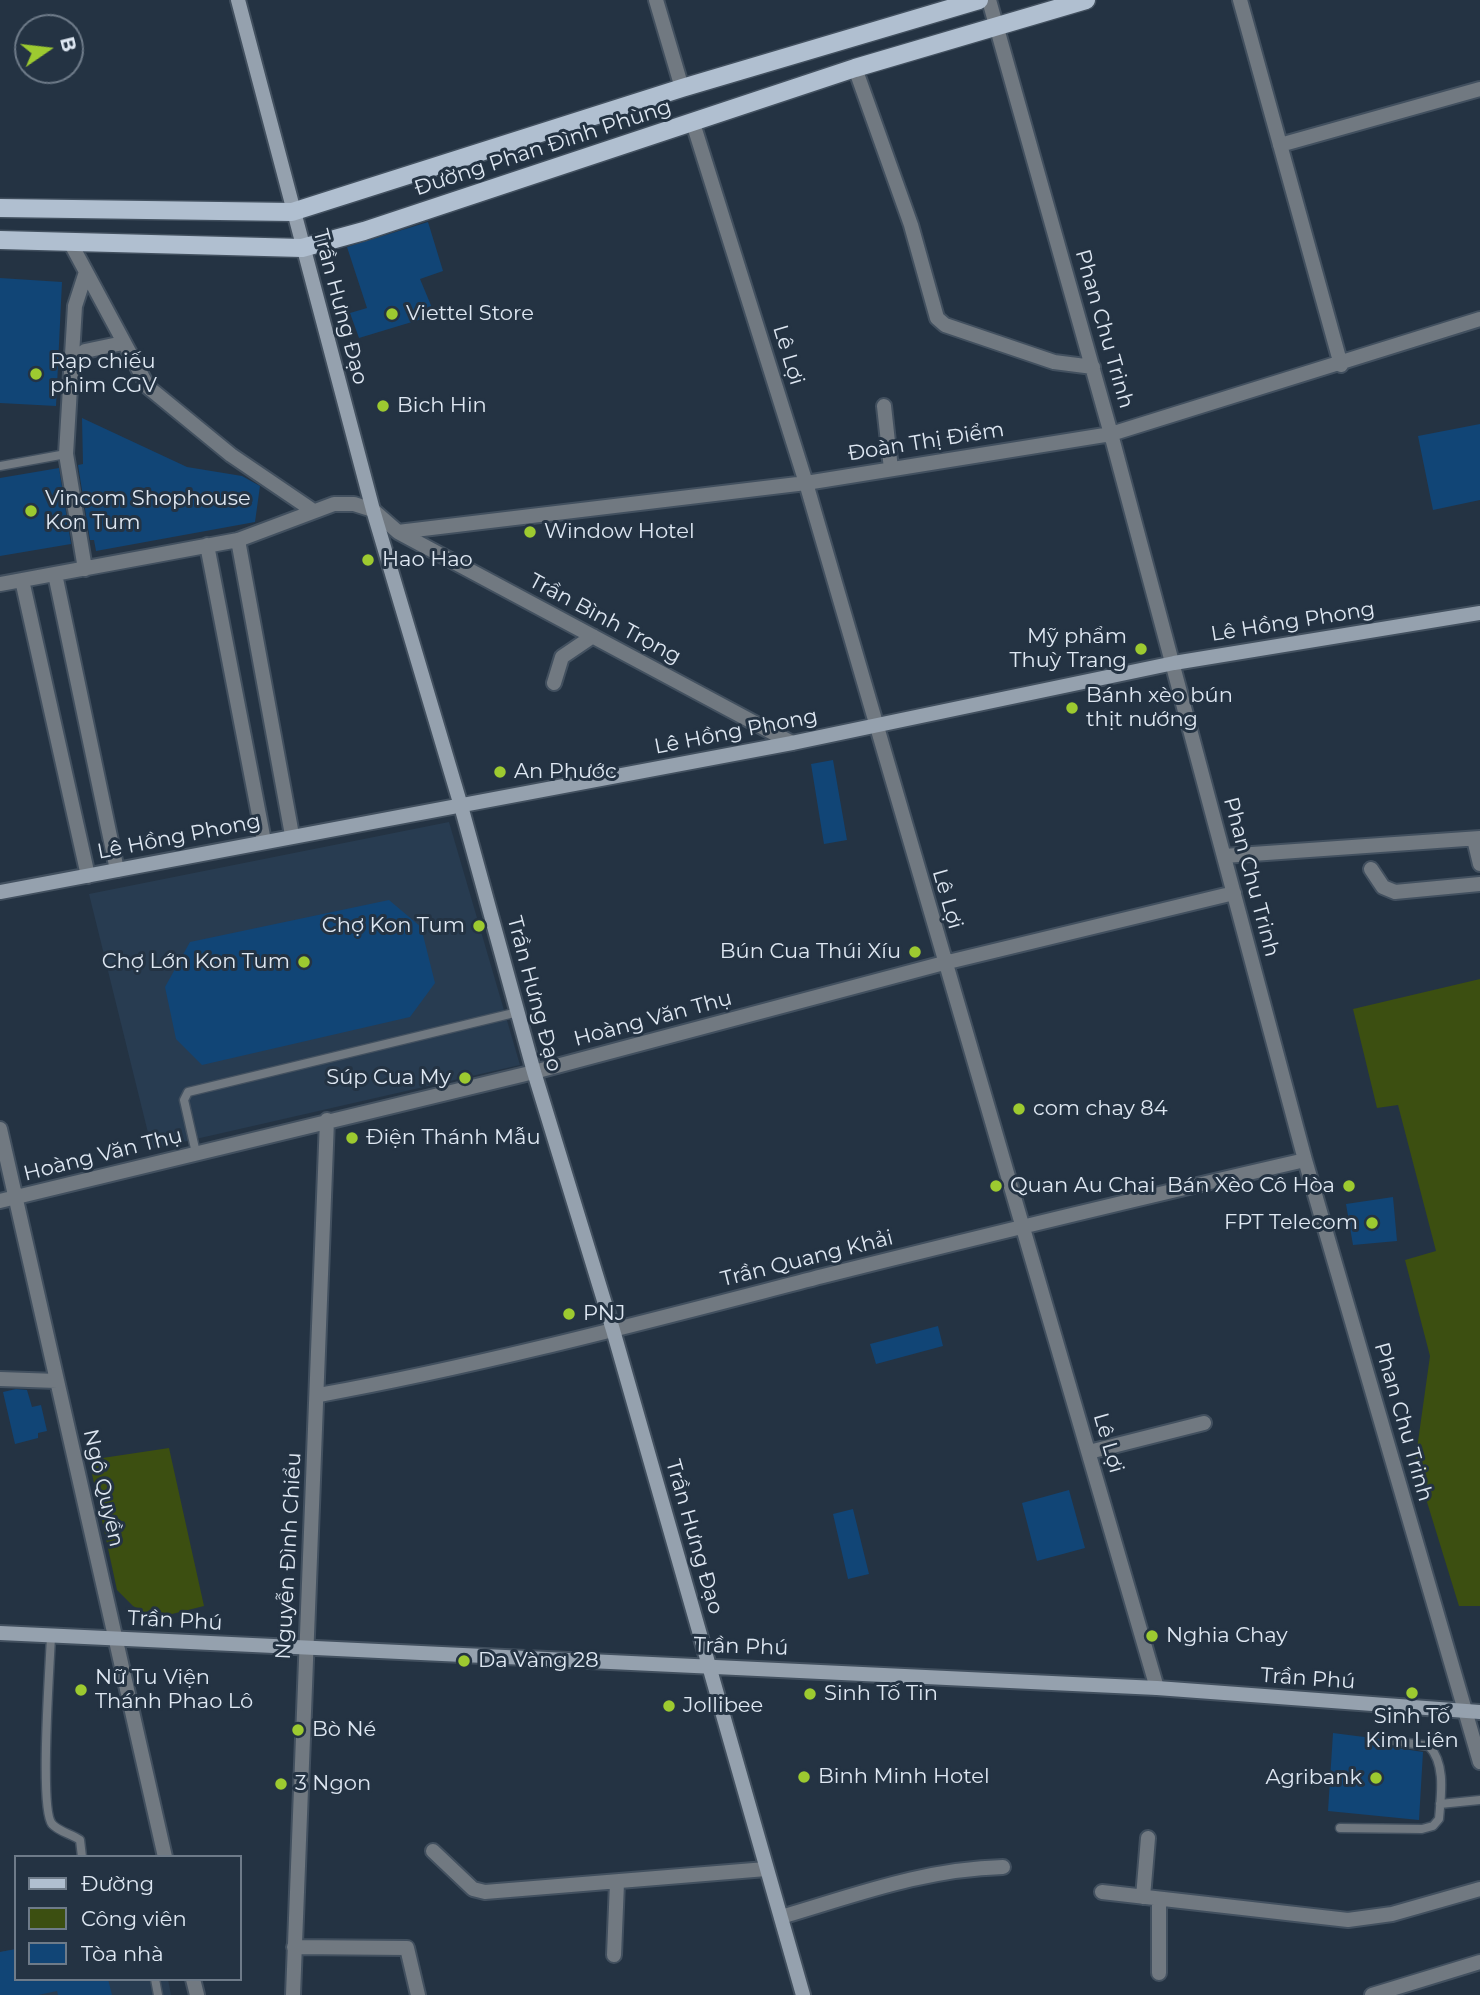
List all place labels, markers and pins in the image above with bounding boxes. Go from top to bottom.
place label: Viettel Store [406,301,534,327]
marker: Viettel Store [384,306,400,322]
place label: Rạp chiếu phim CGV [50,349,157,399]
marker: Rạp chiếu phim CGV [28,366,44,382]
place label: Bich Hin [397,393,487,419]
marker: Bich Hin [375,398,391,414]
place label: Vincom Shophouse Kon Tum [45,486,251,536]
marker: Vincom Shophouse Kon Tum [23,503,39,519]
place label: Window Hotel [544,519,695,545]
marker: Window Hotel [522,524,538,540]
place label: Hao Hao [382,547,473,573]
marker: Hao Hao [360,552,376,568]
place label: Mỹ phẩm Thuỳ Trang [1010,624,1127,674]
marker: Mỹ phẩm Thuỳ Trang [1133,641,1149,657]
place label: Bánh xèo bún thịt nướng [1086,683,1233,733]
marker: Bánh xèo bún thịt nướng [1064,700,1080,716]
place label: An Phước [514,759,617,785]
marker: An Phước [492,764,508,780]
place label: Chợ Kon Tum [322,913,465,939]
marker: Chợ Kon Tum [471,918,487,934]
place label: Bún Cua Thúi Xíu [720,939,901,965]
marker: Bún Cua Thúi Xíu [907,944,923,960]
place label: Chợ Lớn Kon Tum [102,949,290,975]
marker: Chợ Lớn Kon Tum [296,954,312,970]
place label: Súp Cua My [326,1065,451,1091]
marker: Súp Cua My [457,1070,473,1086]
place label: com chay 84 [1033,1096,1168,1122]
marker: com chay 84 [1011,1101,1027,1117]
place label: Điện Thánh Mẫu [366,1125,541,1151]
marker: Điện Thánh Mẫu [344,1130,360,1146]
place label: Quan Au Chai [1010,1173,1155,1199]
place label: Bán Xèo Cô Hòa [1167,1173,1335,1199]
marker: Quan Au Chai [988,1178,1004,1194]
marker: Bán Xèo Cô Hòa [1341,1178,1357,1194]
place label: FPT Telecom [1224,1210,1358,1236]
marker: FPT Telecom [1364,1215,1380,1231]
place label: PNJ [583,1301,625,1327]
marker: PNJ [561,1306,577,1322]
place label: Nghia Chay [1166,1623,1288,1649]
marker: Nghia Chay [1144,1628,1160,1644]
place label: Da Vàng 28 [478,1648,599,1674]
marker: Da Vàng 28 [456,1653,472,1669]
place label: Nữ Tu Viện Thánh Phao Lô [95,1665,253,1715]
place label: Sinh Tố Tin [824,1681,938,1707]
marker: Nữ Tu Viện Thánh Phao Lô [73,1682,89,1698]
marker: Sinh Tố Kim Liên [1404,1685,1420,1701]
marker: Sinh Tố Tin [802,1686,818,1702]
place label: Jollibee [683,1693,763,1719]
marker: Jollibee [661,1698,677,1714]
place label: Sinh Tố Kim Liên [1365,1704,1459,1754]
place label: Bò Né [312,1717,376,1743]
marker: Bò Né [290,1722,306,1738]
place label: Binh Minh Hotel [818,1764,990,1790]
place label: Agribank [1265,1765,1362,1791]
marker: Binh Minh Hotel [796,1769,812,1785]
marker: Agribank [1368,1770,1384,1786]
place label: 3 Ngon [295,1771,371,1797]
marker: 3 Ngon [273,1776,289,1792]

